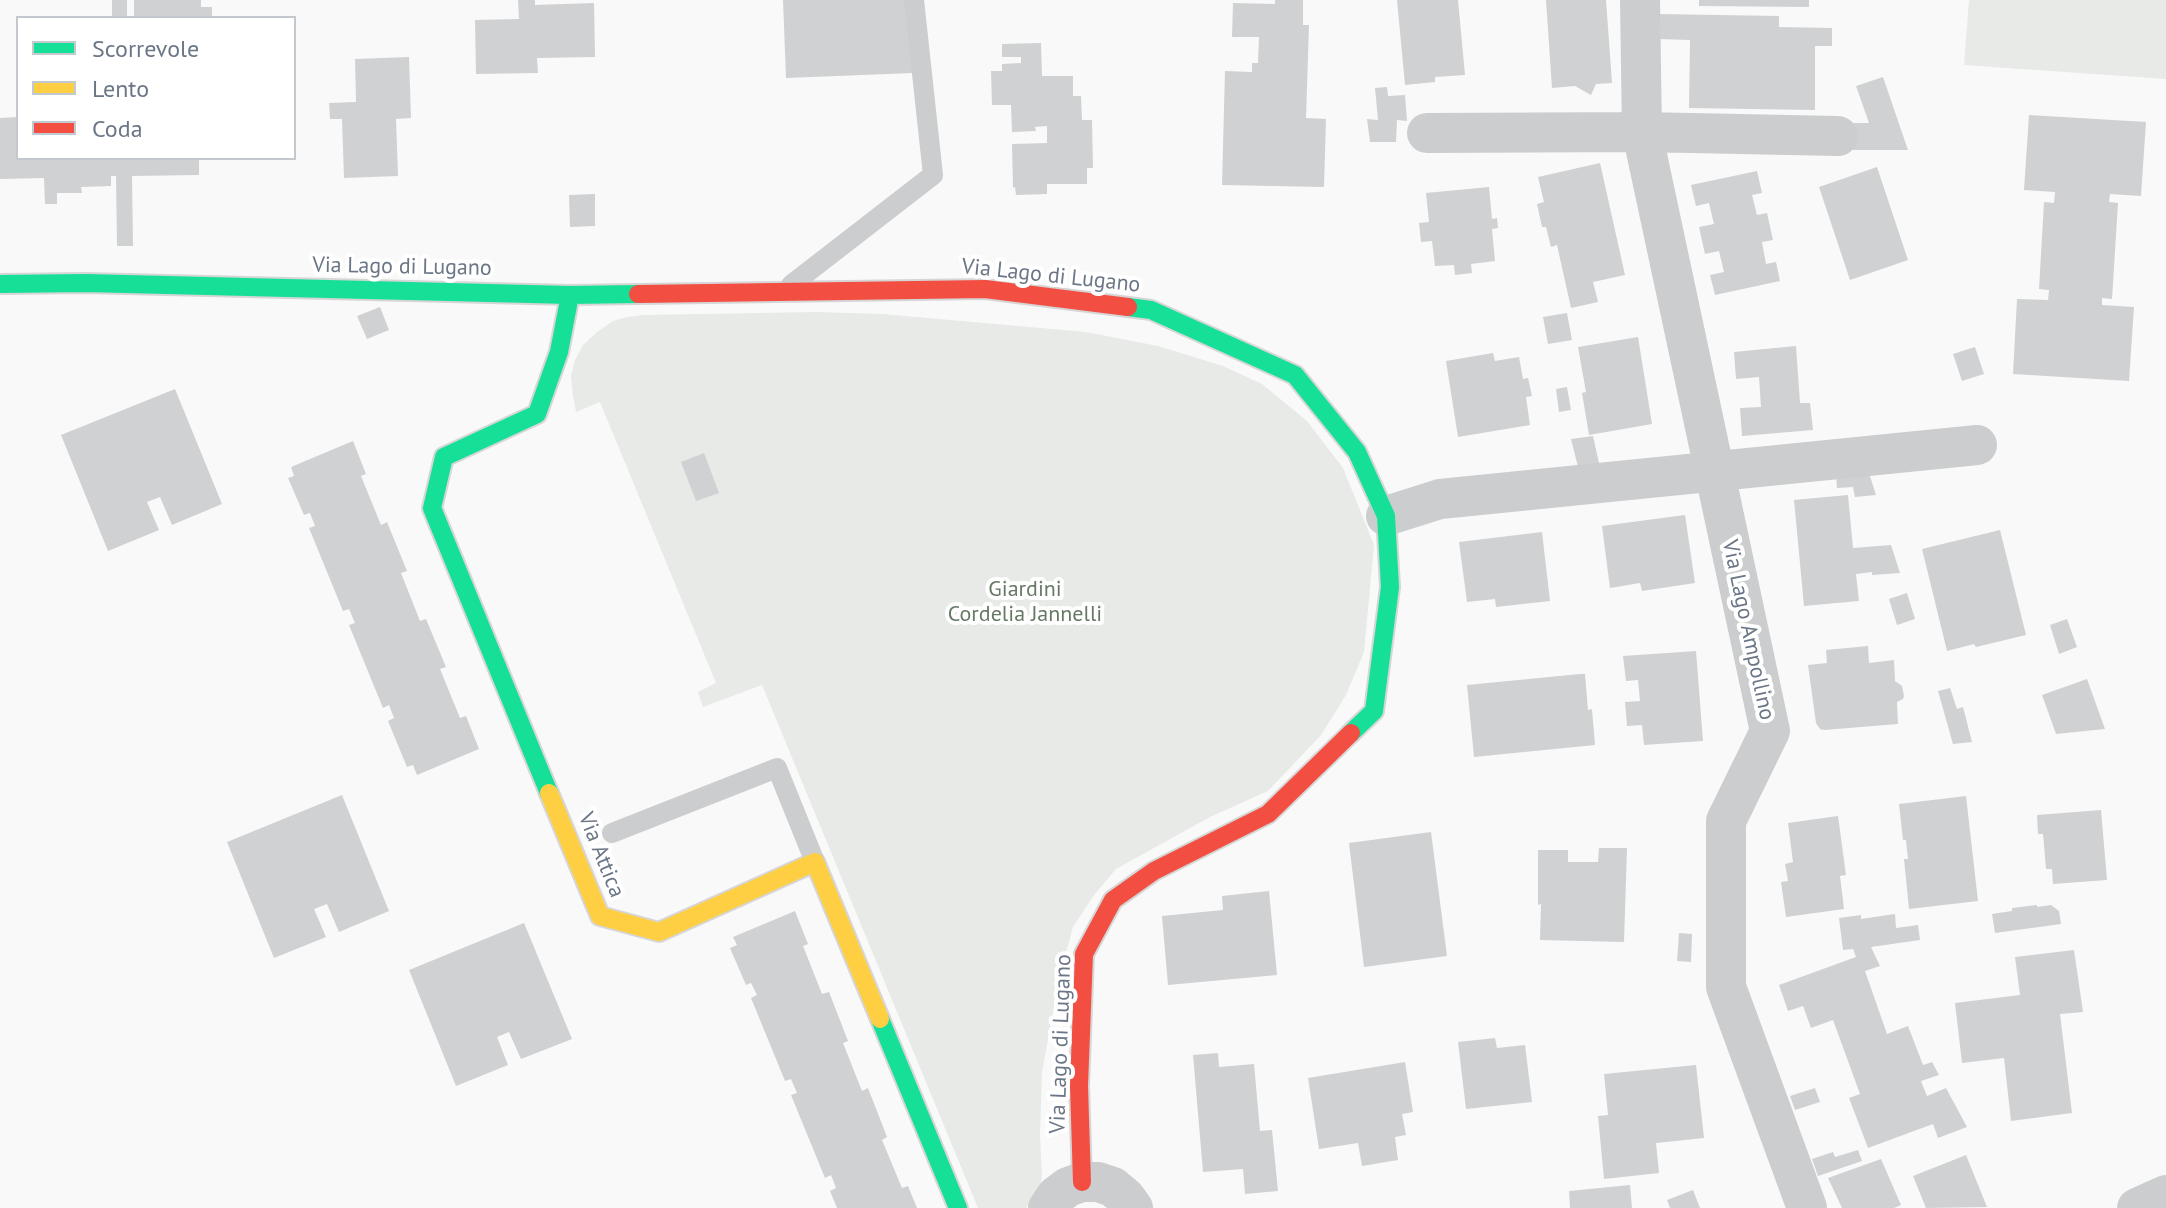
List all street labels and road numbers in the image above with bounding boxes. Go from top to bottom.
street label: Via Lago di Lugano [312,252,492,282]
street label: Via Lago di Lugano [960,253,1142,299]
street label: Via Lago Ampollino [1716,538,1780,722]
street label: Via Attica [572,809,630,901]
street label: Via Lago di Lugano [1045,954,1077,1134]

